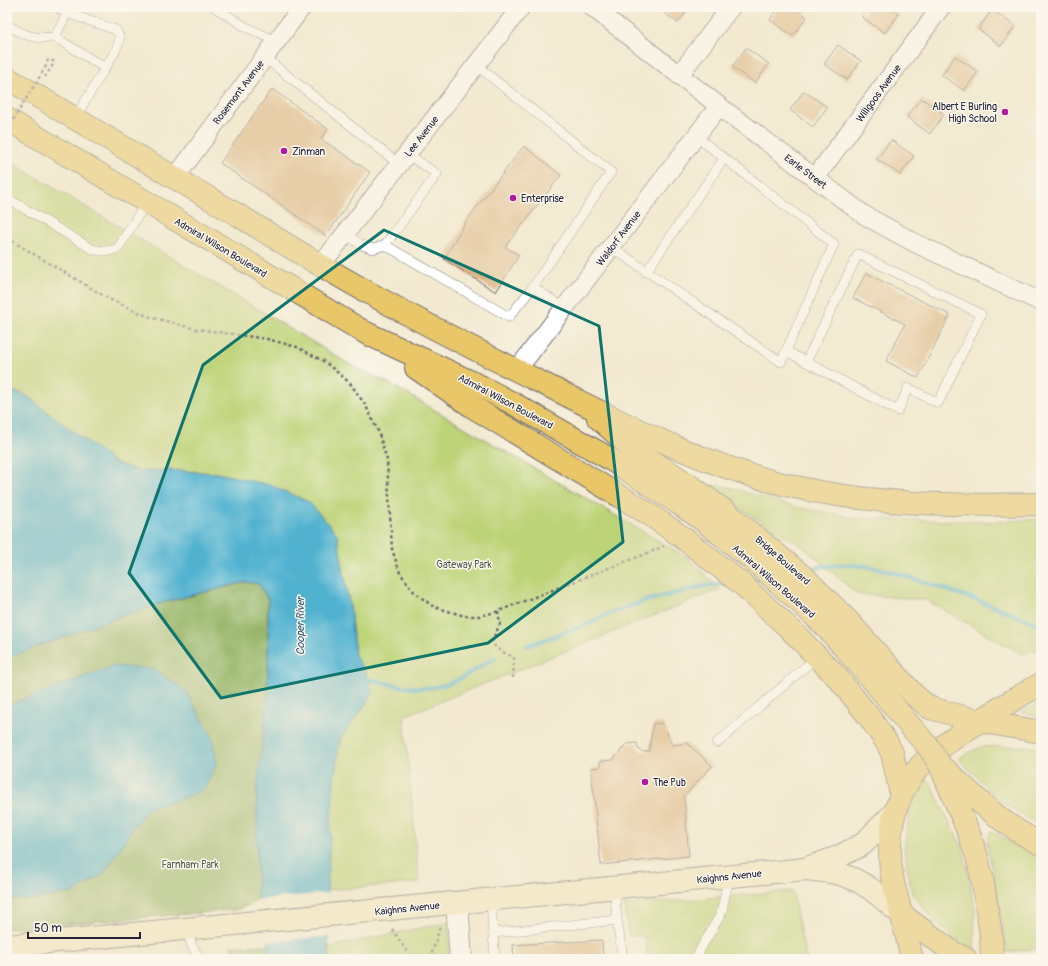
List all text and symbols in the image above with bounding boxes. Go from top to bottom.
street label: Rosemont Avenue [211,58,267,127]
street label: Willgoos Avenue [854,62,904,125]
place label: Albert E Burling High School [932,101,997,125]
marker: Albert E Burling High School [1000,107,1010,117]
street label: Lee Avenue [402,114,441,159]
marker: Zinman [279,146,289,156]
place label: Zinman [292,146,325,158]
street label: Earle Street [782,152,830,192]
marker: Enterprise [508,193,518,203]
place label: Enterprise [521,193,564,205]
street label: Waldorf Avenue [594,209,644,269]
street label: Admiral Wilson Boulevard [172,215,269,280]
street label: Admiral Wilson Boulevard [456,372,555,432]
street label: Bridge Boulevard [752,534,812,588]
street label: Admiral Wilson Boulevard [729,542,817,621]
park label: Gateway Park [436,559,492,571]
water label: Cooper River [294,595,307,655]
marker: The Pub [640,777,650,787]
place label: The Pub [653,777,686,789]
park label: Farnham Park [161,859,219,871]
street label: Kaighns Avenue [696,868,762,886]
street label: Kaighns Avenue [374,900,440,918]
scale bar [28,914,140,940]
text: 50 m [34,921,62,936]

